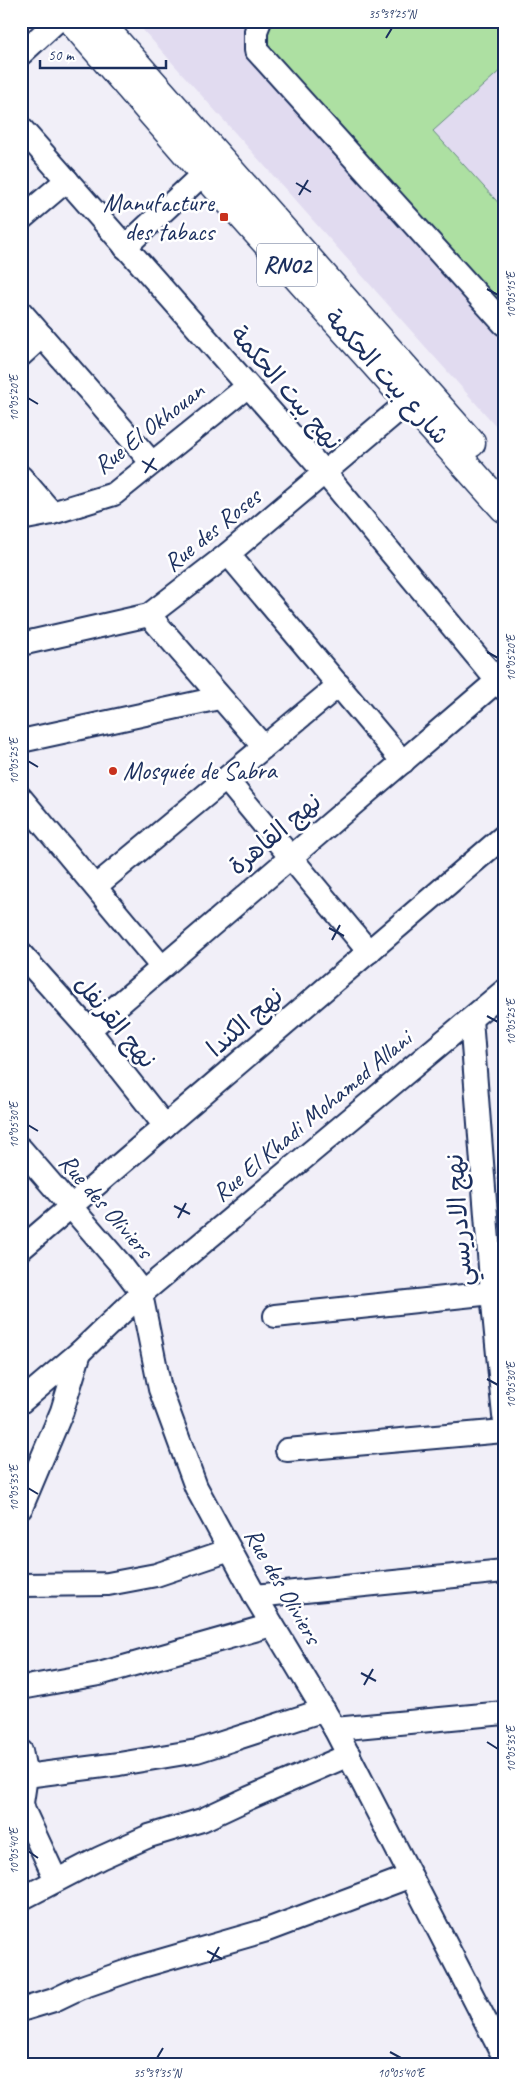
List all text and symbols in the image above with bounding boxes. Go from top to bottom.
text: 35°39'25"N [368,6,417,22]
scale bar [40,38,166,70]
text: 50 m [48,46,75,65]
place label: Manufacture des tabacs [103,187,216,248]
marker: Manufacture des tabacs [218,211,230,223]
road number: RN02 [257,244,317,286]
text: 10°05'15"E [503,270,519,318]
street label: شارع بيت الحكمة [317,302,456,452]
street label: نهج بيت الحكمة [223,319,349,457]
text: 10°05'20"E [6,373,22,421]
street label: Rue El Okhouan [87,374,211,481]
street label: Rue des Roses [157,480,269,579]
text: 10°05'20"E [503,633,519,681]
text: 10°05'25"E [6,736,22,784]
place label: Mosquée de Sabra [123,755,279,787]
marker: Mosquée de Sabra [107,765,119,777]
street label: نهج القاهرة [222,786,328,882]
street label: نهج القرنفل [67,969,163,1075]
street label: نهج الكندا [200,980,290,1064]
text: 10°05'25"E [503,997,519,1045]
street label: Rue El Khadi Mohamed Allani [206,1021,421,1209]
text: 10°05'30"E [6,1100,22,1148]
street label: Rue des Oliviers [52,1147,162,1267]
street label: نهج الادريسي [438,1152,485,1287]
text: 10°05'30"E [503,1360,519,1408]
text: 10°05'35"E [6,1463,22,1511]
street label: Rue des Oliviers [237,1522,330,1652]
text: 10°05'35"E [503,1724,519,1772]
text: 10°05'40"E [6,1826,22,1874]
text: 35°39'35"N [133,2065,182,2081]
text: 10°05'40"E [378,2065,426,2081]

